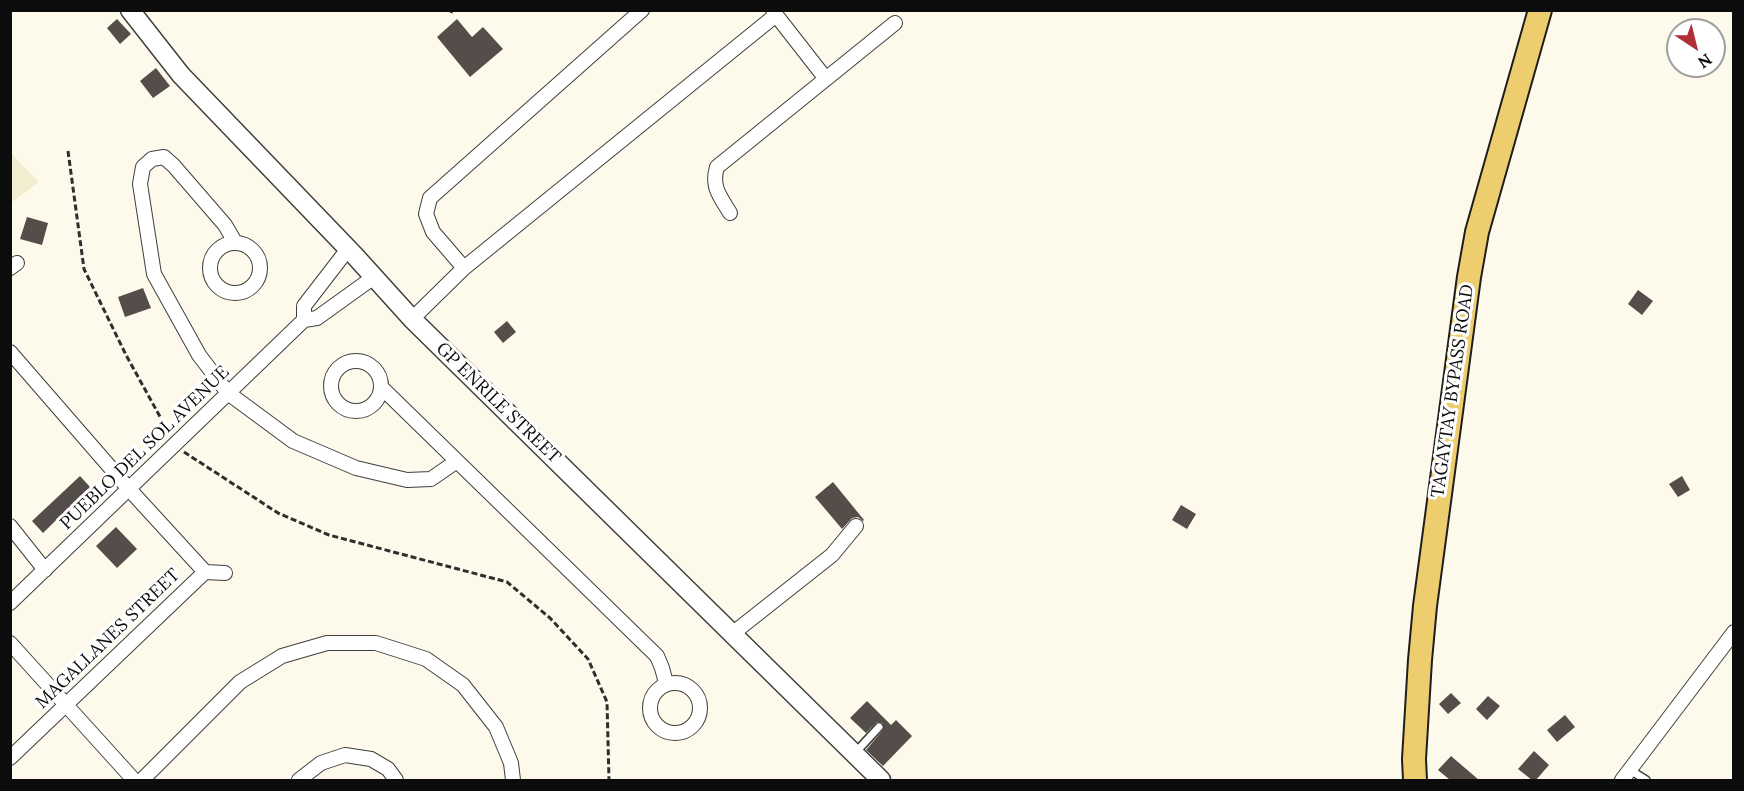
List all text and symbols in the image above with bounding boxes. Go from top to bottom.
north arrow [1666,18,1726,78]
text: N [1694,49,1716,73]
street label: TAGAYTAY BYPASS ROAD [1427,283,1479,499]
street label: GP ENRILE STREET [431,338,565,468]
street label: PUEBLO DEL SOL AVENUE [56,361,234,535]
street label: MAGALLANES STREET [31,565,185,713]

